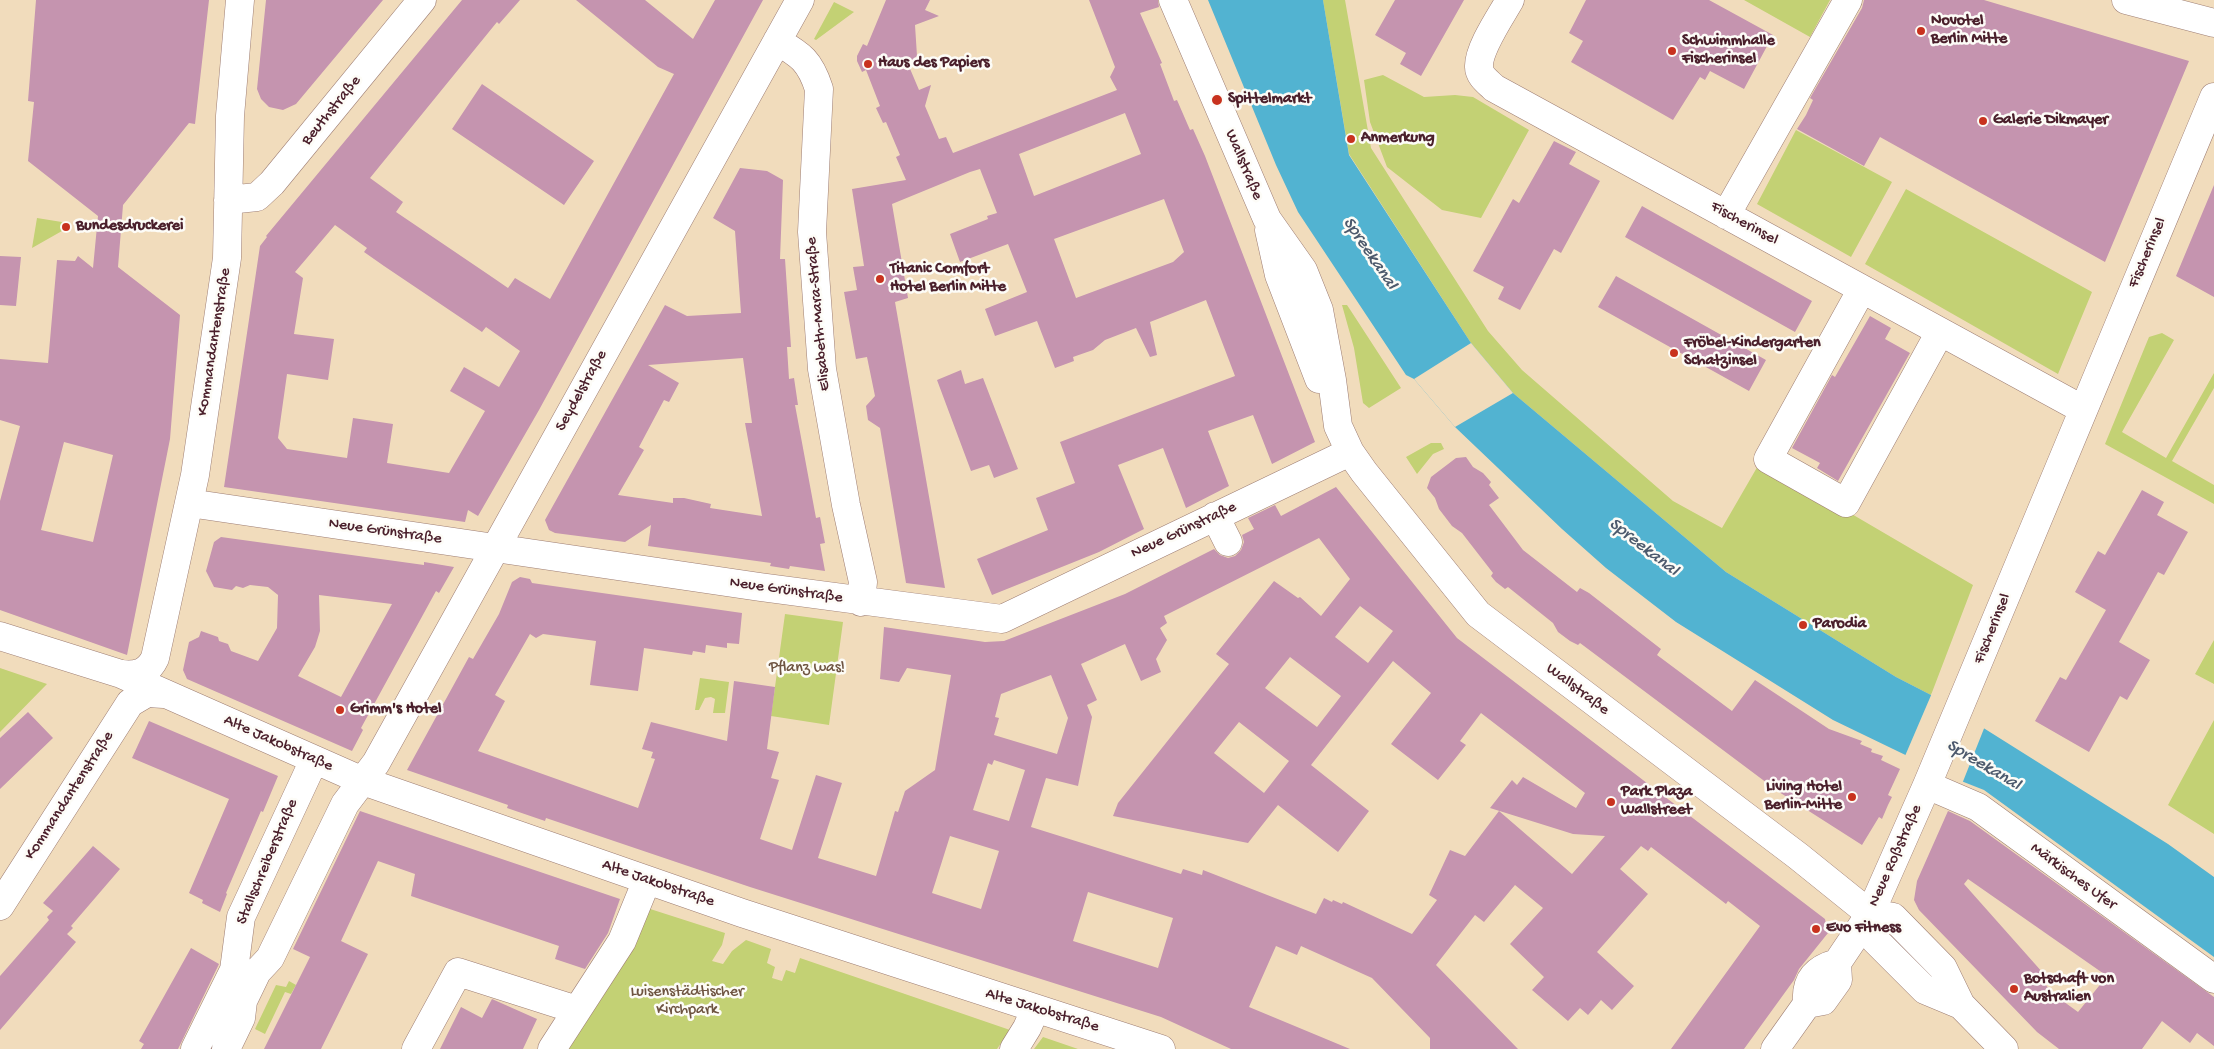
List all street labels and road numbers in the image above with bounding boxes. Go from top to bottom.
street label: Beuthstraße [298,72,366,150]
street label: Wallstraße [1220,127,1266,203]
street label: Fischerinsel [1707,198,1781,250]
street label: Fischerinsel [2125,215,2171,291]
street label: Elisabeth-Mara-Straße [803,236,835,392]
street label: Kommandantenstraße [194,267,236,417]
street label: Seydelstraße [552,347,612,435]
street label: Neue Grünstraße [1128,498,1240,564]
street label: Neue Grünstraße [327,515,443,549]
street label: Neue Grünstraße [728,574,844,608]
street label: Fischerinsel [1970,591,2016,667]
street label: Wallstraße [1541,660,1613,720]
street label: Alte Jakobstraße [220,711,336,777]
street label: Kommandantenstraße [21,728,119,864]
street label: Stallschreiberstraße [233,796,303,928]
street label: Neue Roßstraße [1865,802,1927,910]
street label: Märkisches Ufer [2026,839,2120,915]
street label: Alte Jakobstraße [599,856,717,912]
street label: Alte Jakobstraße [983,985,1101,1037]

